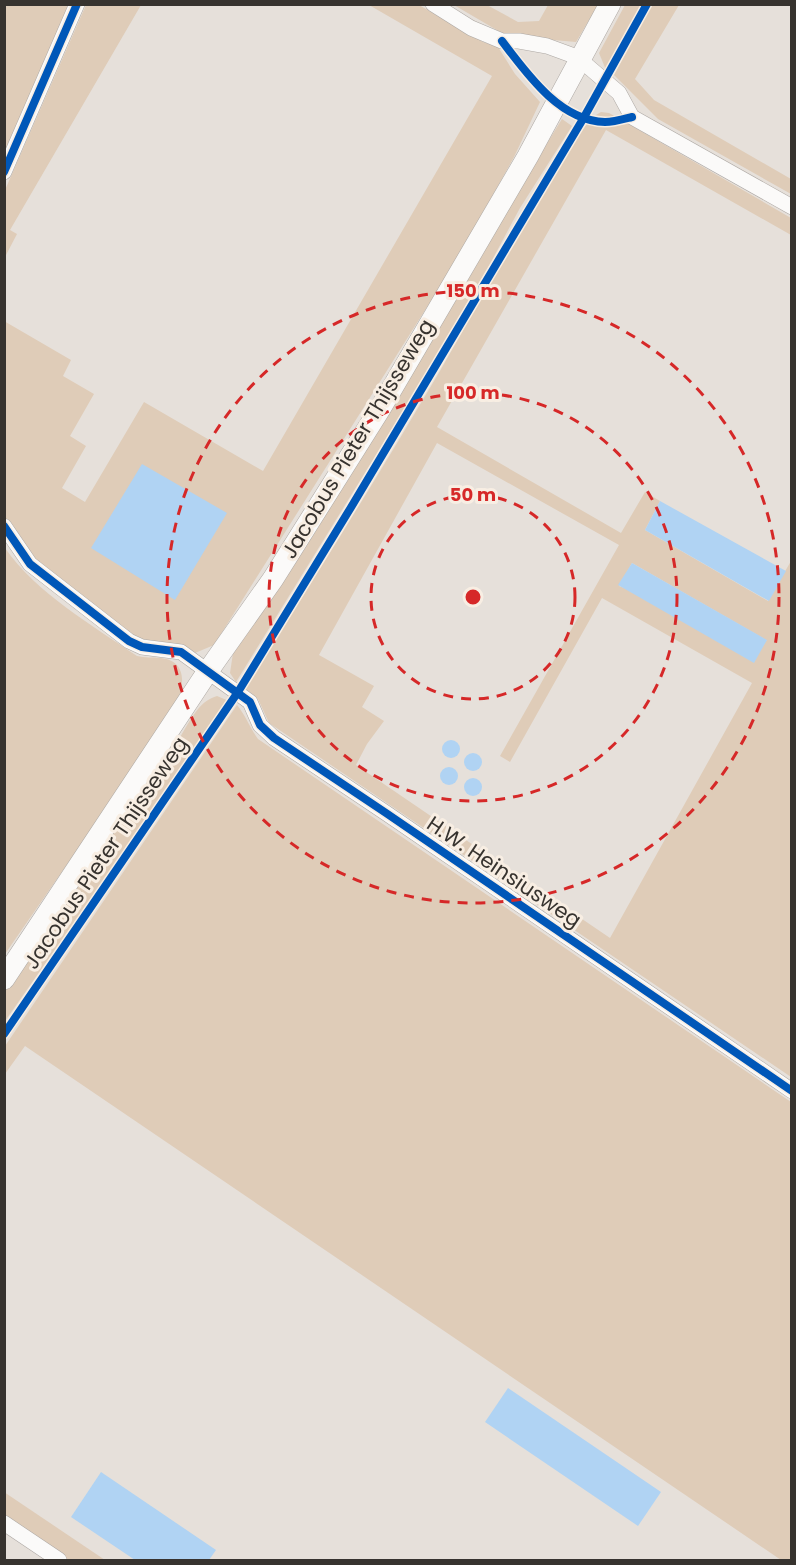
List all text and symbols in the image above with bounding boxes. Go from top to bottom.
text: 150 m [446,278,500,303]
street label: Jacobus Pieter Thijsseweg [274,314,441,564]
text: 100 m [446,380,500,405]
text: 50 m [450,482,496,507]
centre of rings [463,587,483,607]
street label: Jacobus Pieter Thijsseweg [17,731,194,975]
street label: H.W. Heinsiusweg [421,809,587,934]

